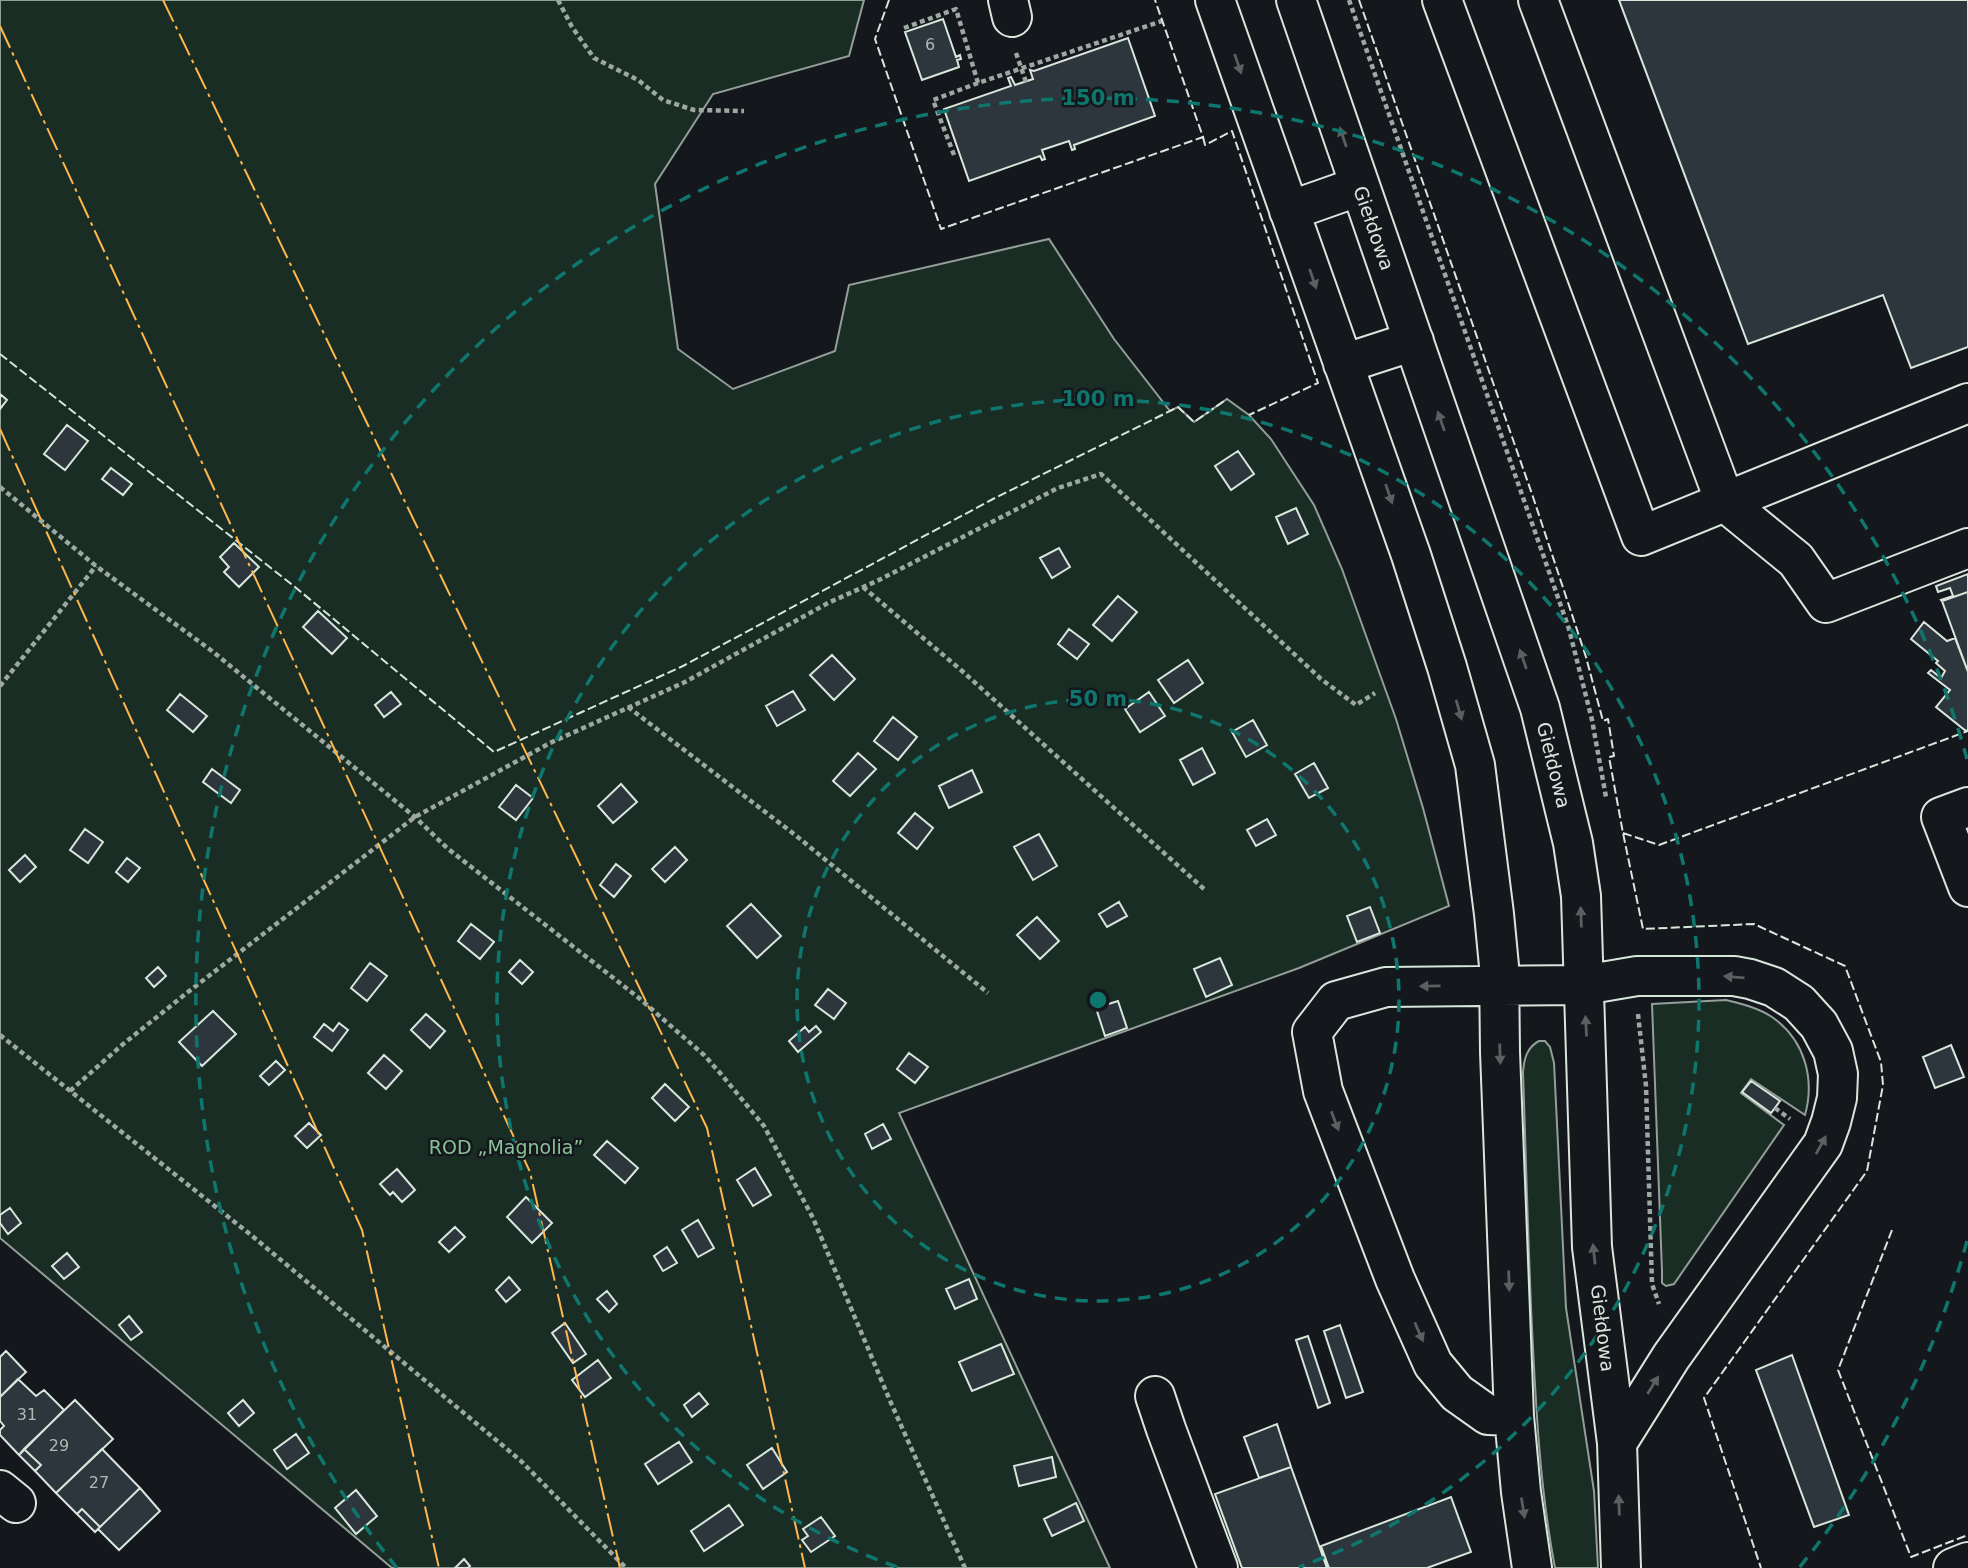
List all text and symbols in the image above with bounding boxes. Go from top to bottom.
house number: 6 [925,35,935,54]
one-way arrow [1233,54,1244,75]
text: 150 m [1061,86,1135,110]
one-way arrow [1337,126,1348,147]
street label: Giełdowa [1349,183,1399,273]
one-way arrow [1308,269,1319,290]
text: 100 m [1061,387,1135,411]
one-way arrow [1435,410,1446,431]
one-way arrow [1384,483,1395,504]
one-way arrow [1517,649,1528,670]
text: 50 m [1069,687,1127,711]
one-way arrow [1454,699,1465,721]
street label: Giełdowa [1533,720,1575,810]
one-way arrow [1576,906,1587,928]
one-way arrow [1723,971,1745,982]
one-way arrow [1419,980,1441,992]
centre of rings [1086,988,1110,1012]
one-way arrow [1580,1015,1591,1037]
one-way arrow [1494,1043,1506,1065]
one-way arrow [1329,1110,1340,1131]
one-way arrow [1815,1135,1827,1154]
park label: ROD „Magnolia” [429,1136,583,1158]
one-way arrow [1588,1242,1599,1264]
one-way arrow [1503,1270,1514,1292]
street label: Giełdowa [1587,1283,1619,1373]
one-way arrow [1413,1322,1425,1342]
one-way arrow [1647,1376,1660,1395]
house number: 31 [17,1405,37,1424]
house number: 29 [49,1436,69,1455]
house number: 27 [89,1473,109,1492]
one-way arrow [1613,1494,1624,1516]
one-way arrow [1518,1497,1529,1519]

